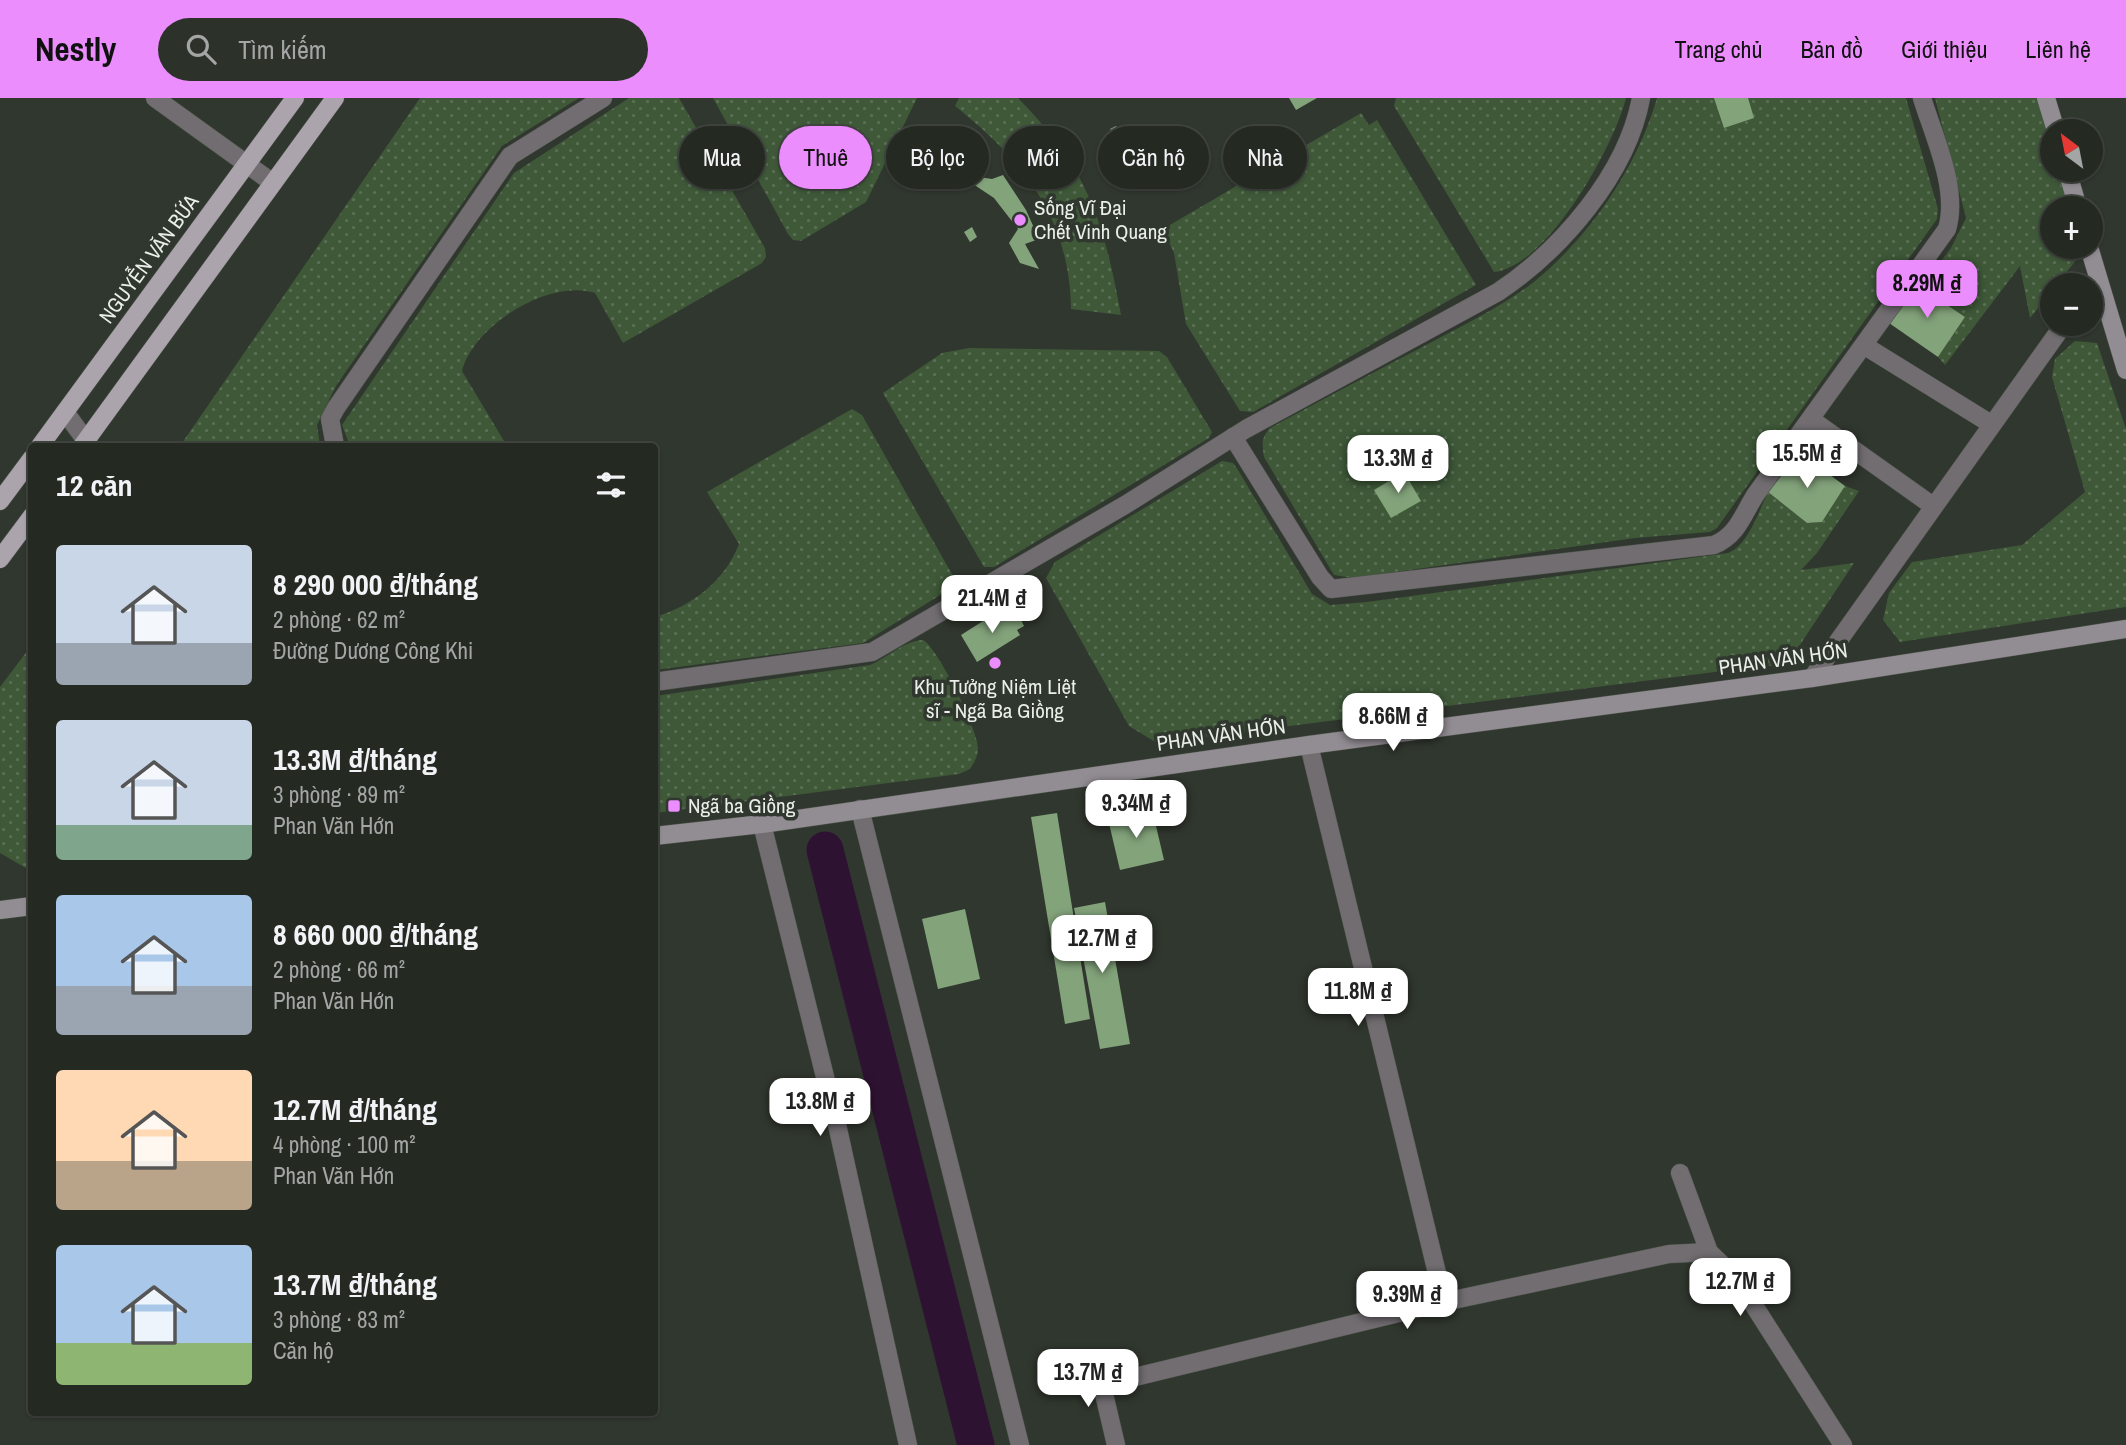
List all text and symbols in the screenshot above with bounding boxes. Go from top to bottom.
search box [158,18,648,81]
text: Nestly [35,27,116,71]
icon: search [182,30,220,68]
text: Tìm kiếm [238,32,327,67]
text: Trang chủ [1675,33,1762,65]
text: Bản đồ [1800,33,1863,65]
text: Giới thiệu [1901,33,1987,65]
text: Liên hệ [2025,33,2091,65]
north arrow [2040,119,2104,182]
map controls [2040,119,2103,336]
chip: Mua [679,126,765,189]
chip: Thuê [779,126,872,189]
chip: Bộ lọc [886,126,989,189]
chip: Mới [1003,126,1084,189]
chip: Căn hộ [1098,126,1209,189]
chip: Nhà [1223,126,1307,189]
street label: NGUYỄN VĂN BỨA [92,188,206,329]
place label: Sống Vĩ Đại Chết Vinh Quang [1034,193,1167,246]
button: + [2040,196,2103,259]
marker: Sống Vĩ Đại Chết Vinh Quang [1012,212,1028,228]
pin: 8.29M ₫ [1862,260,1992,320]
text: 8.29M ₫ [1892,267,1962,298]
button: − [2040,273,2103,336]
pin: 15.5M ₫ [1742,430,1872,490]
pin: 13.3M ₫ [1333,436,1463,495]
text: 15.5M ₫ [1772,437,1842,468]
text: 13.3M ₫ [1363,442,1433,473]
text: 12 căn [56,465,133,505]
icon: filters [592,466,630,504]
text: 8 290 000 ₫/tháng [273,564,478,604]
icon: home [112,573,196,657]
pin: 21.4M ₫ [927,575,1057,635]
text: 21.4M ₫ [957,582,1027,613]
text: 2 phòng · 62 m² [273,604,405,635]
text: Đường Dương Công Khi [273,635,473,666]
street label: PHAN VĂN HỚN [1717,635,1849,682]
marker: Khu Tưởng Niệm Liệt sĩ - Ngã Ba Giồng [987,655,1003,671]
place label: Khu Tưởng Niệm Liệt sĩ - Ngã Ba Giồng [914,672,1076,725]
pin: 8.66M ₫ [1328,694,1458,753]
text: 8.66M ₫ [1358,700,1428,731]
street label: PHAN VĂN HỚN [1155,711,1287,758]
text: 13.3M ₫/tháng [273,739,437,779]
icon: home [112,748,196,832]
text: 3 phòng · 89 m² [273,779,405,810]
pin: 9.34M ₫ [1071,780,1201,840]
text: 9.34M ₫ [1101,787,1171,818]
place label: Ngã ba Giồng [688,791,796,820]
marker: Ngã ba Giồng [666,798,682,814]
text: Phan Văn Hớn [273,810,394,841]
text: 8 660 000 ₫/tháng [273,914,478,954]
pin: 12.7M ₫ [1037,916,1167,975]
text: 12.7M ₫ [1067,922,1137,953]
icon: home [112,923,196,1007]
text: 2 phòng · 66 m² [273,954,405,985]
pin: 11.8M ₫ [1293,968,1423,1028]
text: 11.8M ₫ [1324,975,1392,1006]
text: Phan Văn Hớn [273,985,394,1016]
pin: 13.8M ₫ [755,1079,885,1138]
text: 13.8M ₫ [785,1085,855,1116]
text: 12.7M ₫/tháng [273,1089,437,1129]
icon: home [112,1098,196,1182]
text: 4 phòng · 100 m² [273,1129,416,1160]
text: Phan Văn Hớn [273,1160,394,1191]
pin: 12.7M ₫ [1675,1258,1805,1318]
text: 13.7M ₫/tháng [273,1264,437,1304]
text: 12.7M ₫ [1705,1265,1775,1296]
pin: 9.39M ₫ [1342,1272,1472,1331]
icon: home [112,1273,196,1357]
text: 9.39M ₫ [1372,1278,1442,1309]
text: 3 phòng · 83 m² [273,1304,405,1335]
text: Căn hộ [273,1335,334,1366]
pin: 13.7M ₫ [1023,1350,1153,1409]
text: 13.7M ₫ [1053,1356,1123,1387]

